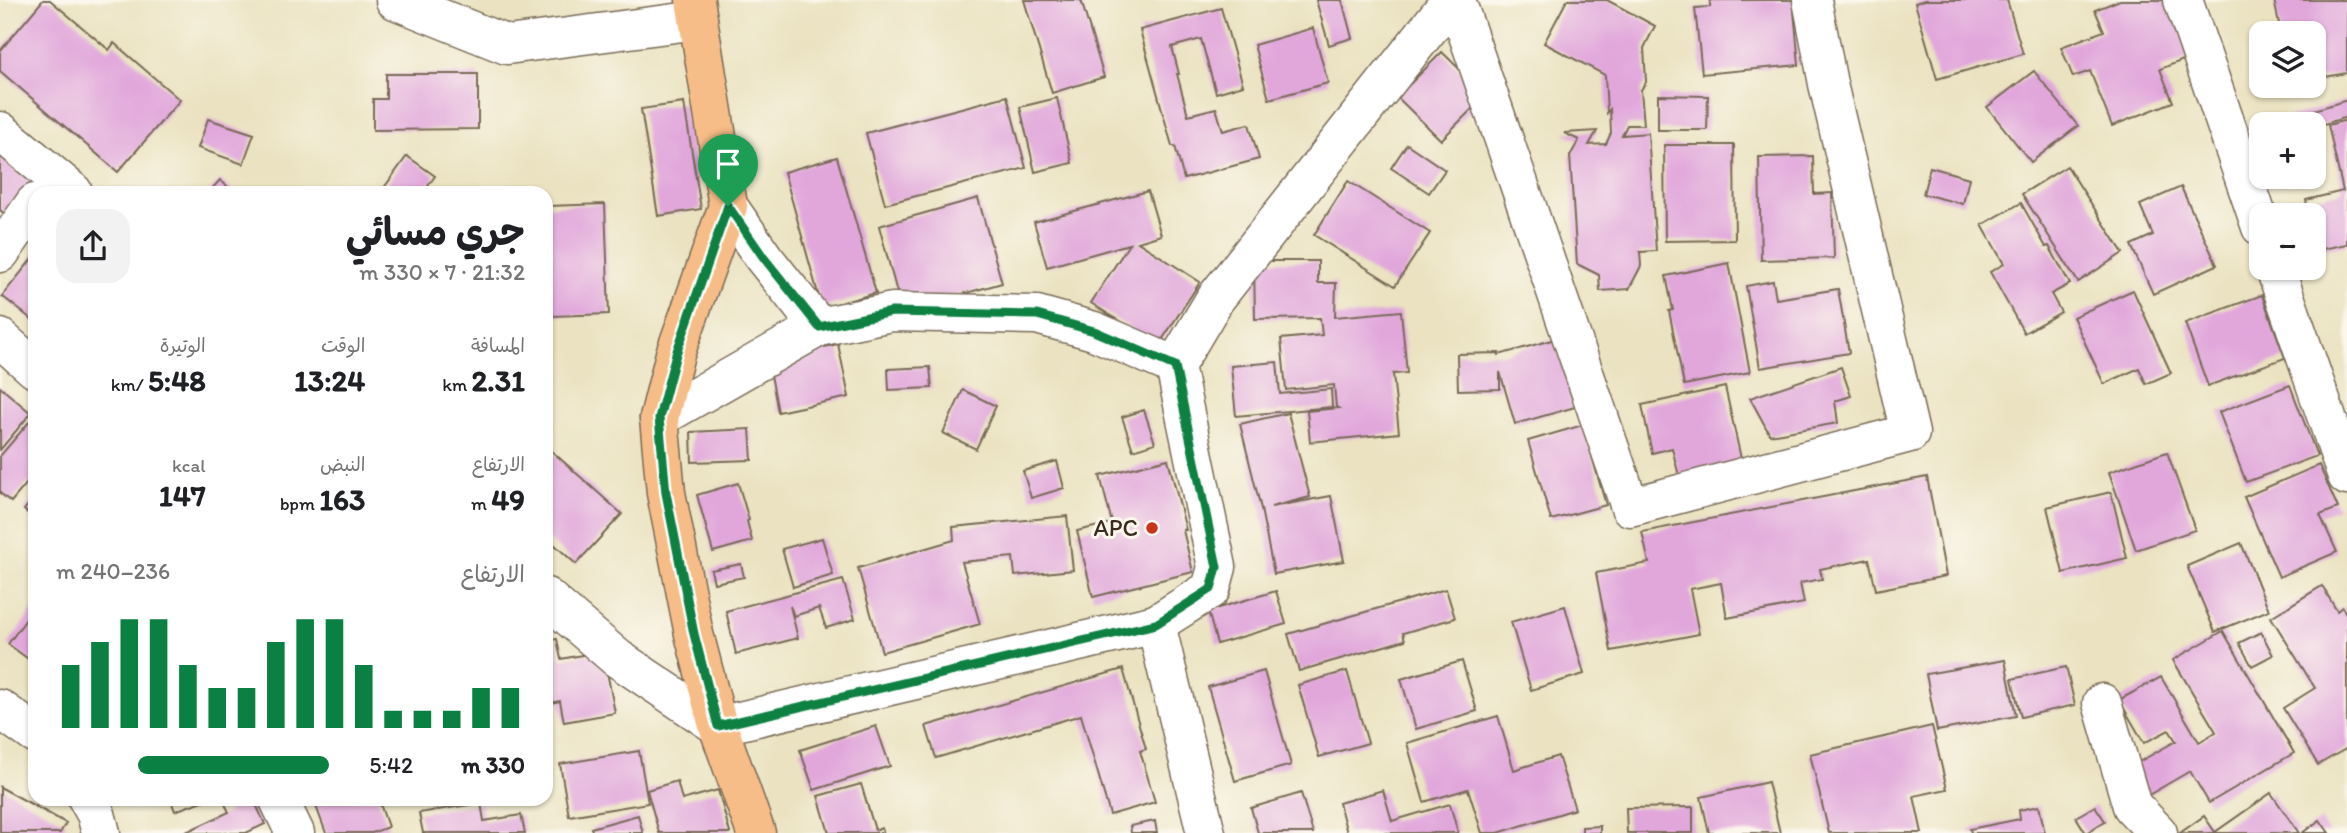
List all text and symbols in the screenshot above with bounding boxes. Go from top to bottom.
map controls [2249,21,2326,280]
button: layers [2249,21,2326,98]
button: + [2249,112,2326,189]
pin [698,134,758,206]
icon: arrive [709,145,747,183]
button: − [2249,203,2326,280]
button: share [56,209,130,283]
text: جري مسائي [346,209,525,255]
text: 21:32 · 7 × 330 m [359,258,525,286]
text: الوتيرة [160,334,206,357]
text: الوقت [321,334,365,357]
text: المسافة [471,334,525,357]
text: 5:48 [148,362,206,399]
text: 13:24 [294,362,365,399]
text: 2.31 [472,362,525,399]
text: /km [111,373,148,396]
text: km [442,373,472,396]
text: النبض [320,453,365,476]
text: الارتفاع [472,453,525,476]
text: kcal [172,454,206,477]
text: 147 [159,477,206,514]
text: 163 [319,481,365,518]
text: 49 [491,481,525,518]
text: bpm [280,492,319,515]
text: m [471,492,491,515]
place label: APC [1094,513,1138,542]
marker: APC [1144,520,1160,536]
text: 236–240 m [56,557,170,585]
text: الارتفاع [461,560,525,588]
text: 5:42 [369,751,413,779]
text: 330 m [461,751,525,779]

